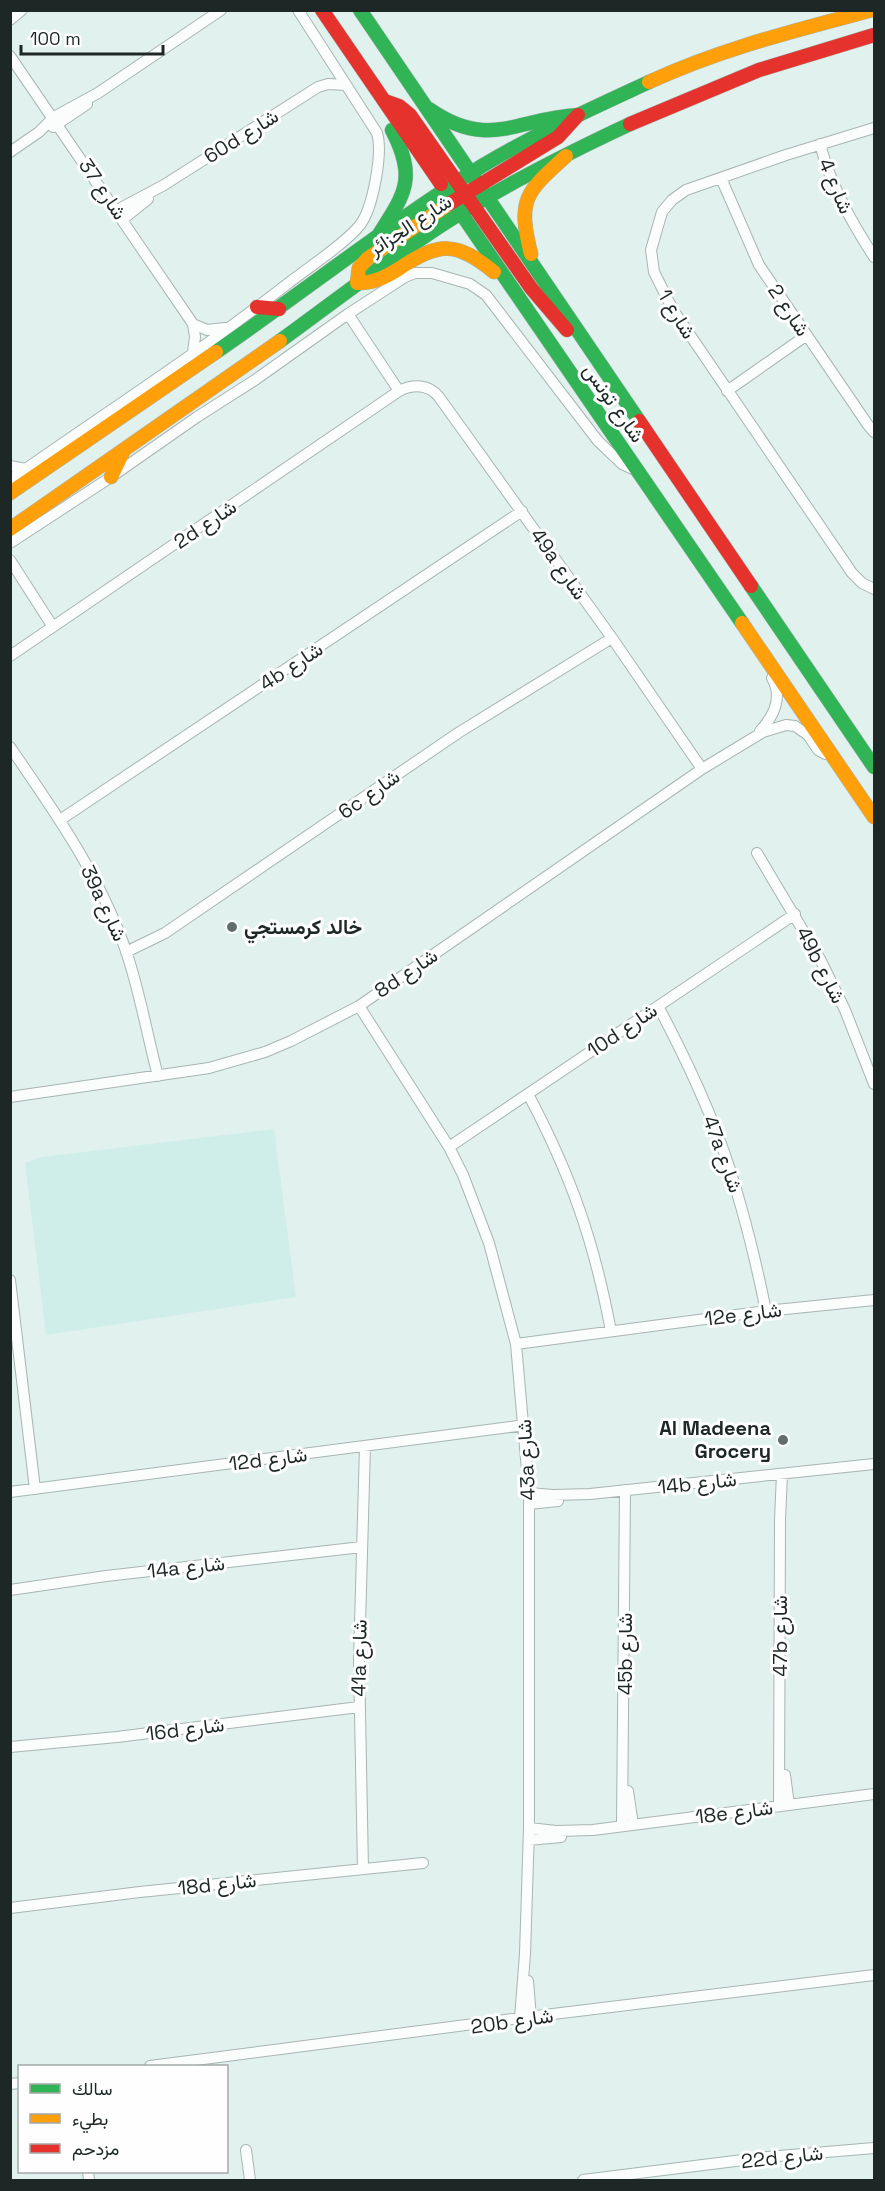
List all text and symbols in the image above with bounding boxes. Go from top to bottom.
scale bar [21,18,164,56]
text: 100 m [30,27,81,50]
street label: 60d شارع [199,103,284,170]
street label: شارع 37 [72,153,133,225]
street label: شارع 4 [812,154,859,218]
street label: شارع الجزائر [363,188,457,263]
street label: شارع 2 [761,279,816,342]
street label: شارع 1 [651,284,702,344]
street label: شارع تونس [576,358,651,448]
street label: 2d شارع [169,494,242,555]
street label: 49a شارع [524,523,593,605]
street label: 4b شارع [254,636,328,697]
street label: 6c شارع [333,763,406,825]
street label: 39a شارع [74,861,133,946]
place label: خالد كرمستجي [244,914,362,944]
marker: خالد كرمستجي [225,920,239,934]
street label: 49b شارع [790,922,851,1008]
street label: 8d شارع [369,942,443,1004]
street label: 10d شارع [582,997,663,1064]
street label: 47a شارع [696,1112,749,1196]
street label: 12e شارع [703,1296,783,1333]
place label: Al Madeena Grocery [659,1415,771,1464]
street label: 43a شارع [511,1419,542,1501]
marker: Al Madeena Grocery [776,1433,790,1447]
street label: 12d شارع [227,1441,309,1478]
street label: 14b شارع [656,1466,738,1501]
street label: 14a شارع [146,1550,226,1585]
street label: 47b شارع [767,1595,794,1677]
street label: 45b شارع [612,1613,639,1695]
street label: 41a شارع [345,1619,374,1697]
street label: 16d شارع [144,1711,226,1748]
street label: 18e شارع [694,1794,774,1831]
street label: 18d شارع [176,1867,258,1902]
street label: 20b شارع [469,2002,555,2041]
legend [18,2065,228,2173]
text: سالك [72,2077,112,2100]
text: بطيء [72,2107,108,2134]
text: مزدحم [72,2137,119,2161]
street label: 22d شارع [740,2140,824,2175]

